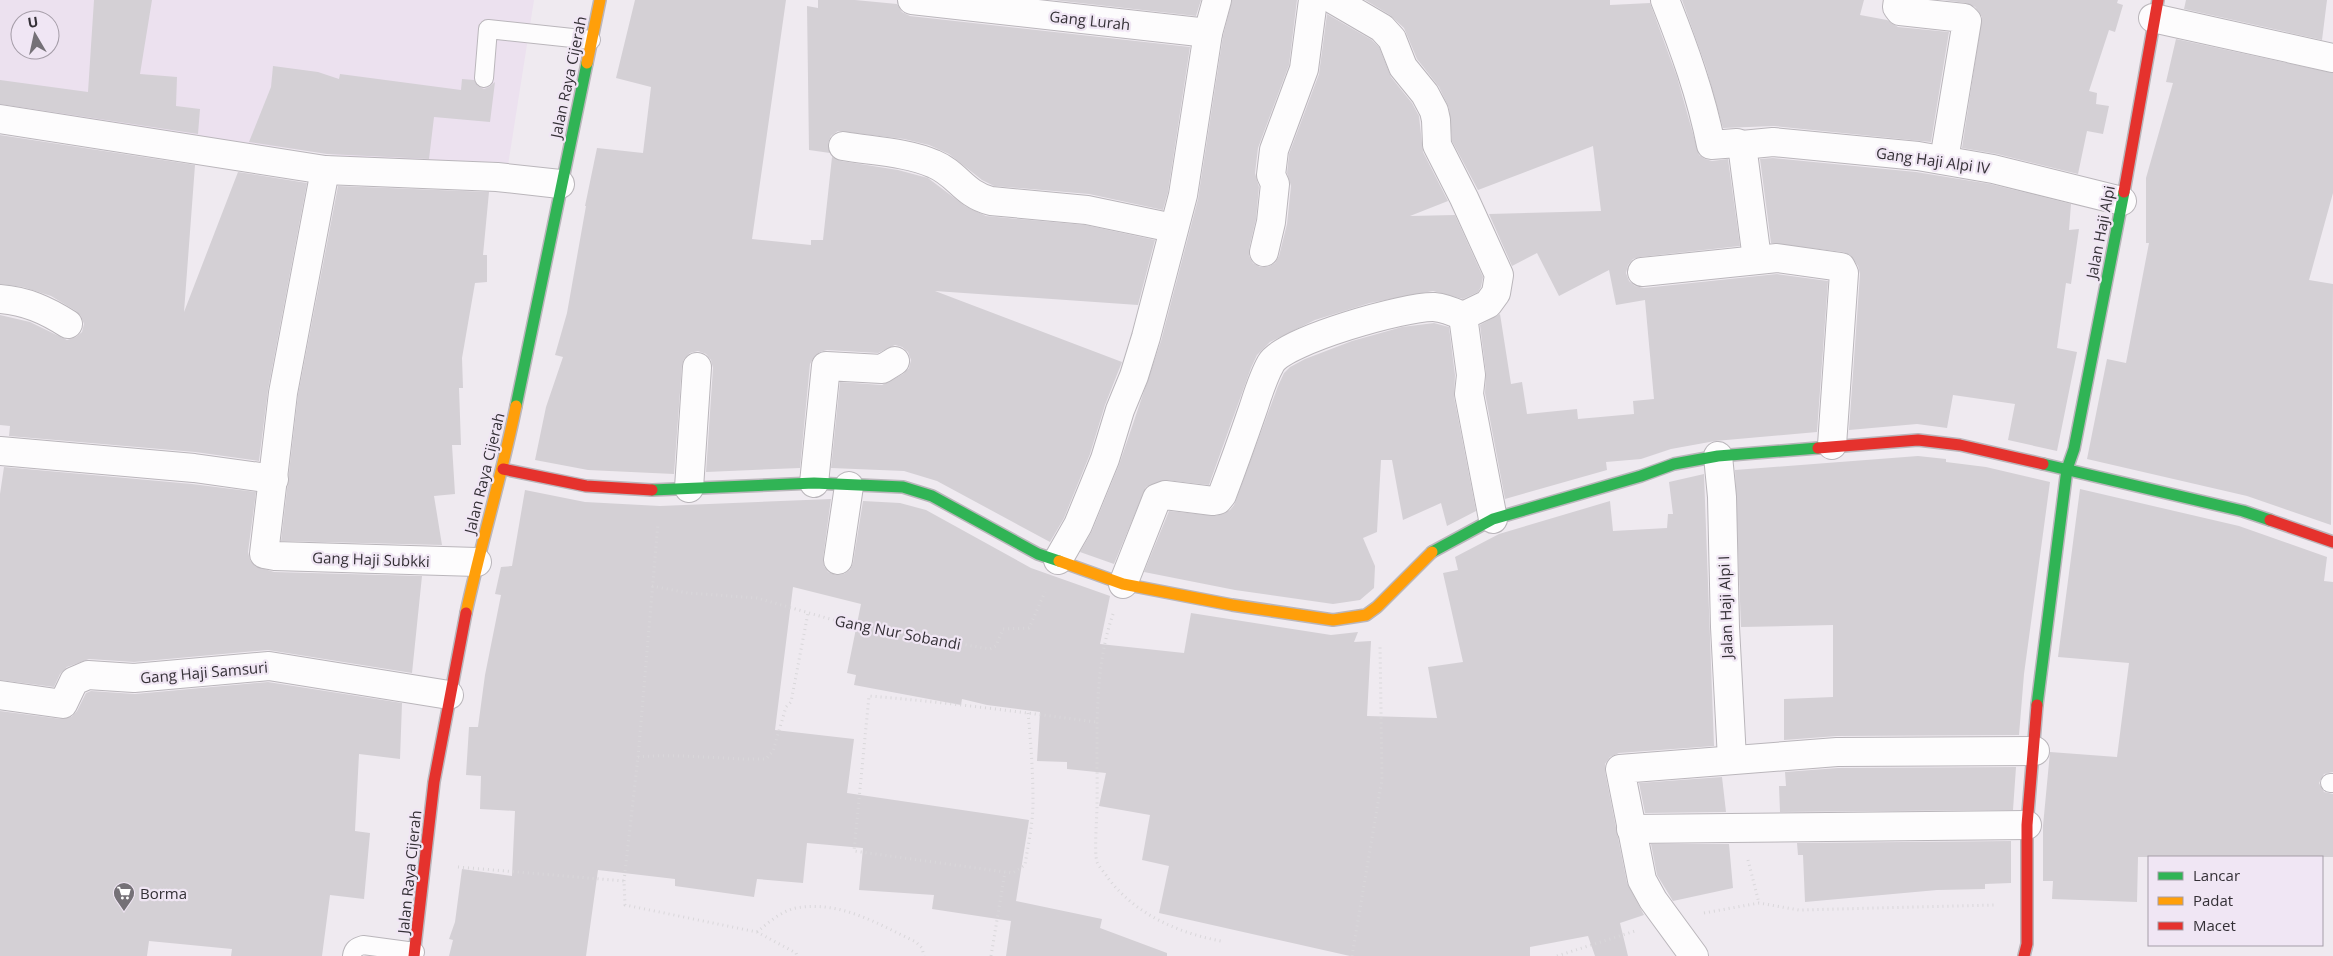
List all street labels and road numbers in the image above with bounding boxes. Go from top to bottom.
street label: Gang Lurah [1049,6,1131,34]
street label: Jalan Raya Cijerah [545,14,591,142]
street label: Gang Haji Alpi IV [1875,142,1991,178]
street label: Jalan Haji Alpi [2081,184,2119,282]
street label: Jalan Raya Cijerah [459,410,509,538]
street label: Gang Haji Subkki [312,547,430,571]
street label: Jalan Haji Alpi I [1713,555,1737,661]
street label: Gang Nur Sobandi [833,610,963,654]
street label: Gang Haji Samsuri [139,656,269,688]
street label: Jalan Raya Cijerah [392,809,425,937]

